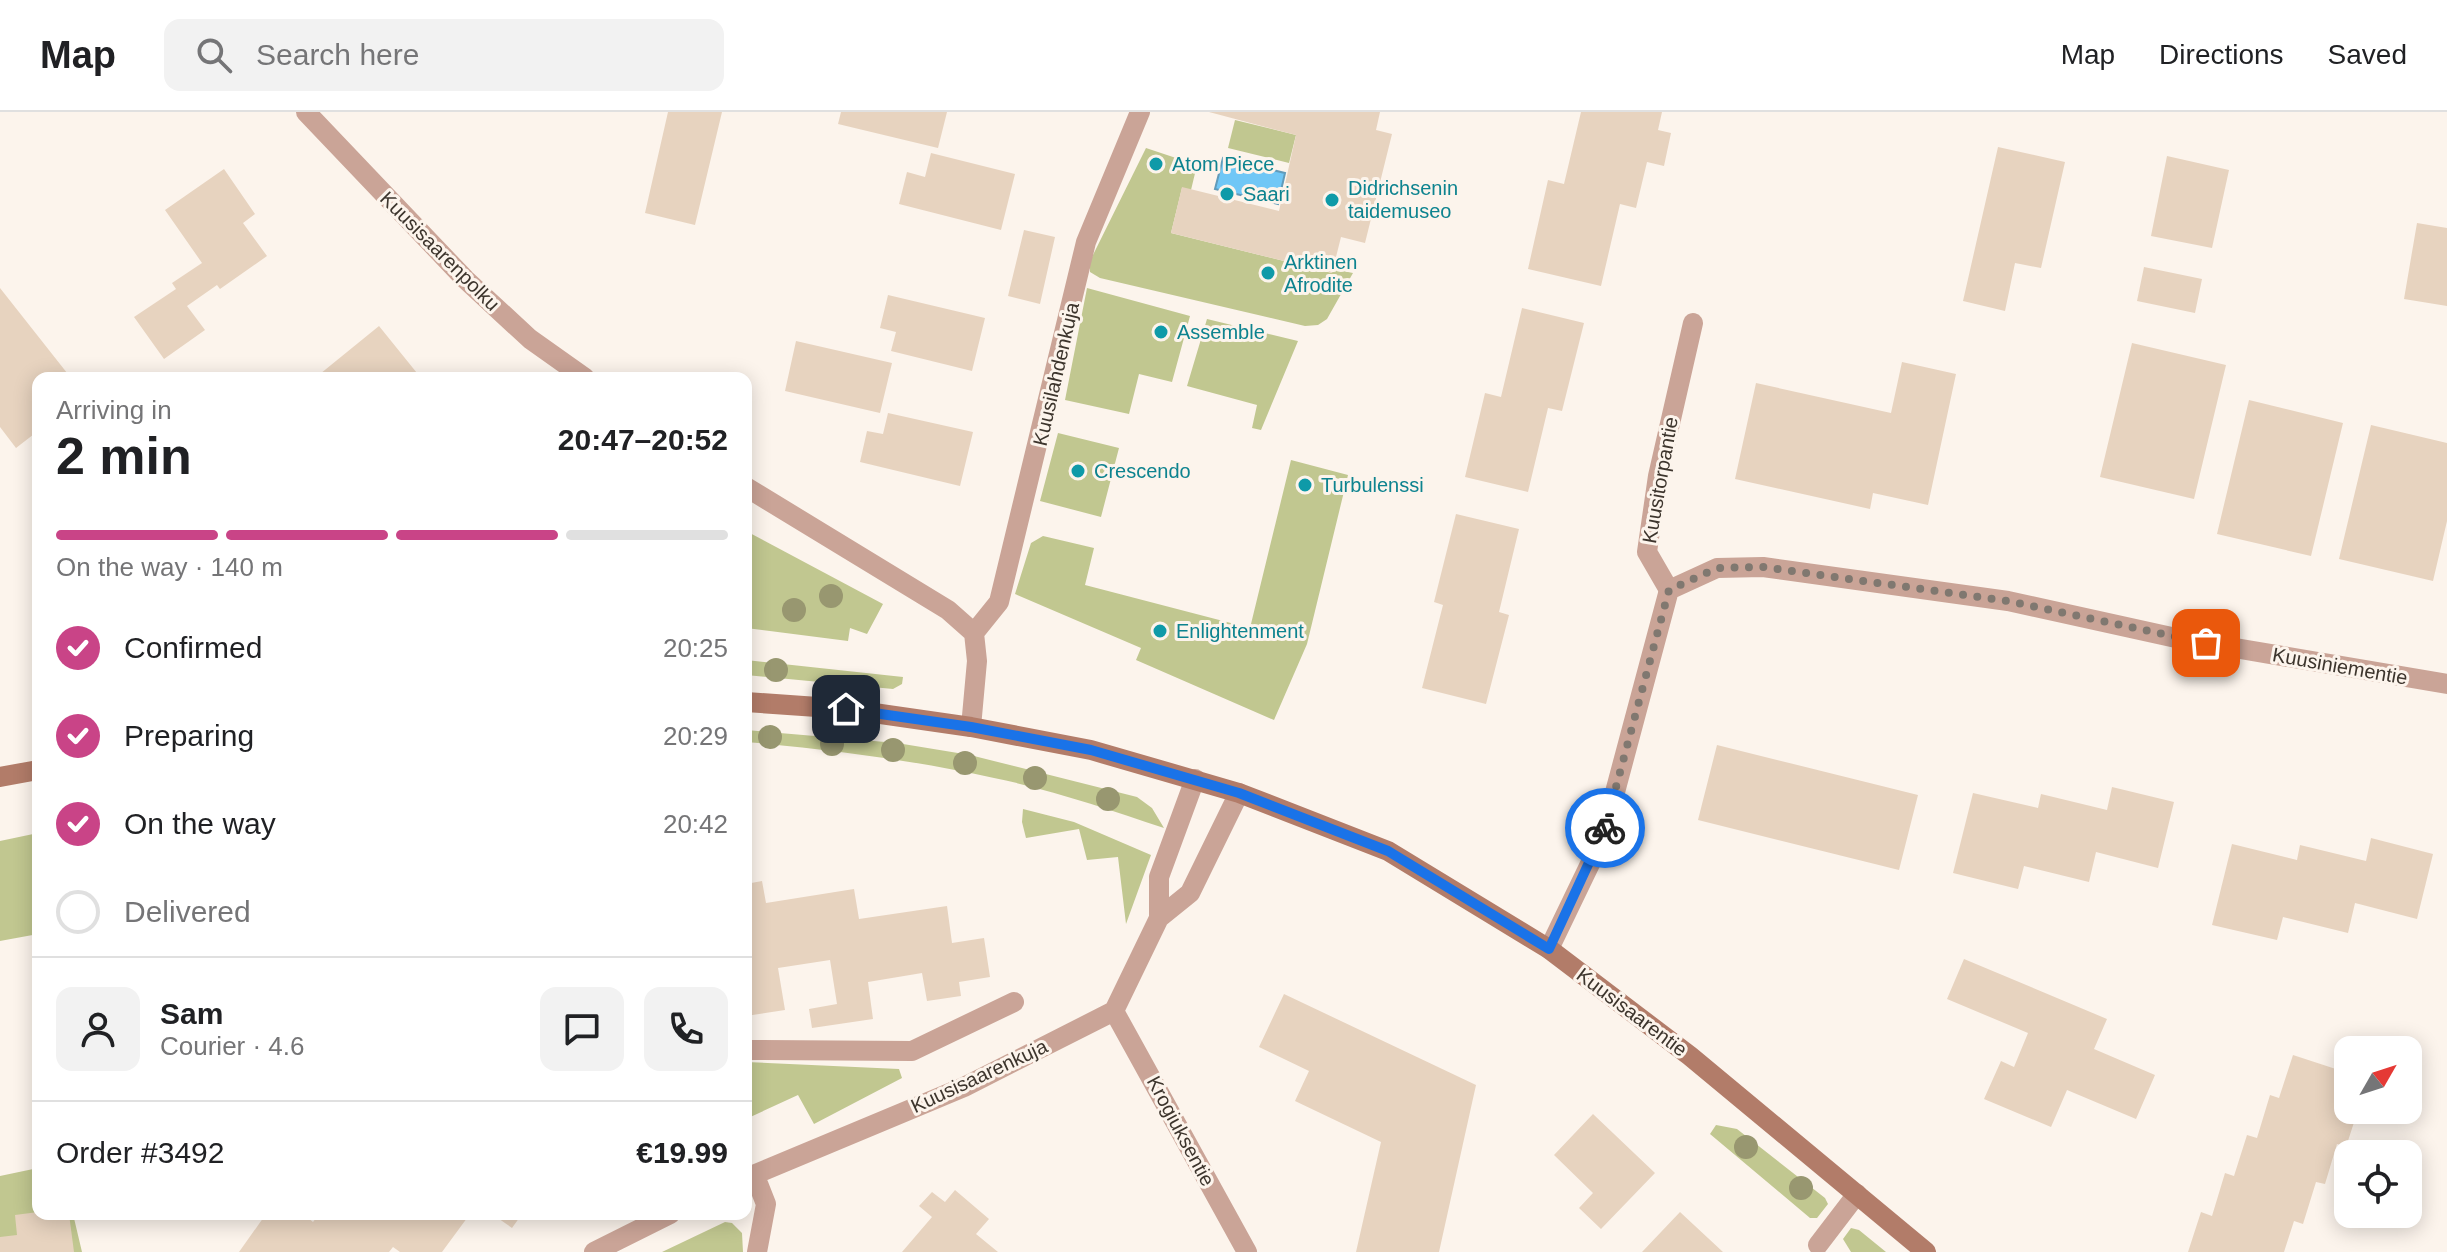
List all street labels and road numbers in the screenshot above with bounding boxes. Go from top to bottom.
street label: Kuusisaarenpolku [376,187,504,315]
street label: Kuusilahdenkuja [1029,299,1083,448]
street label: Kuusitorpantie [1638,415,1682,545]
street label: Kuusiniementie [2271,643,2409,689]
street label: Kuusisaarentie [1573,963,1691,1061]
street label: Kuusisaarenkuja [907,1034,1051,1117]
street label: Krogiuksentie [1143,1072,1219,1190]

